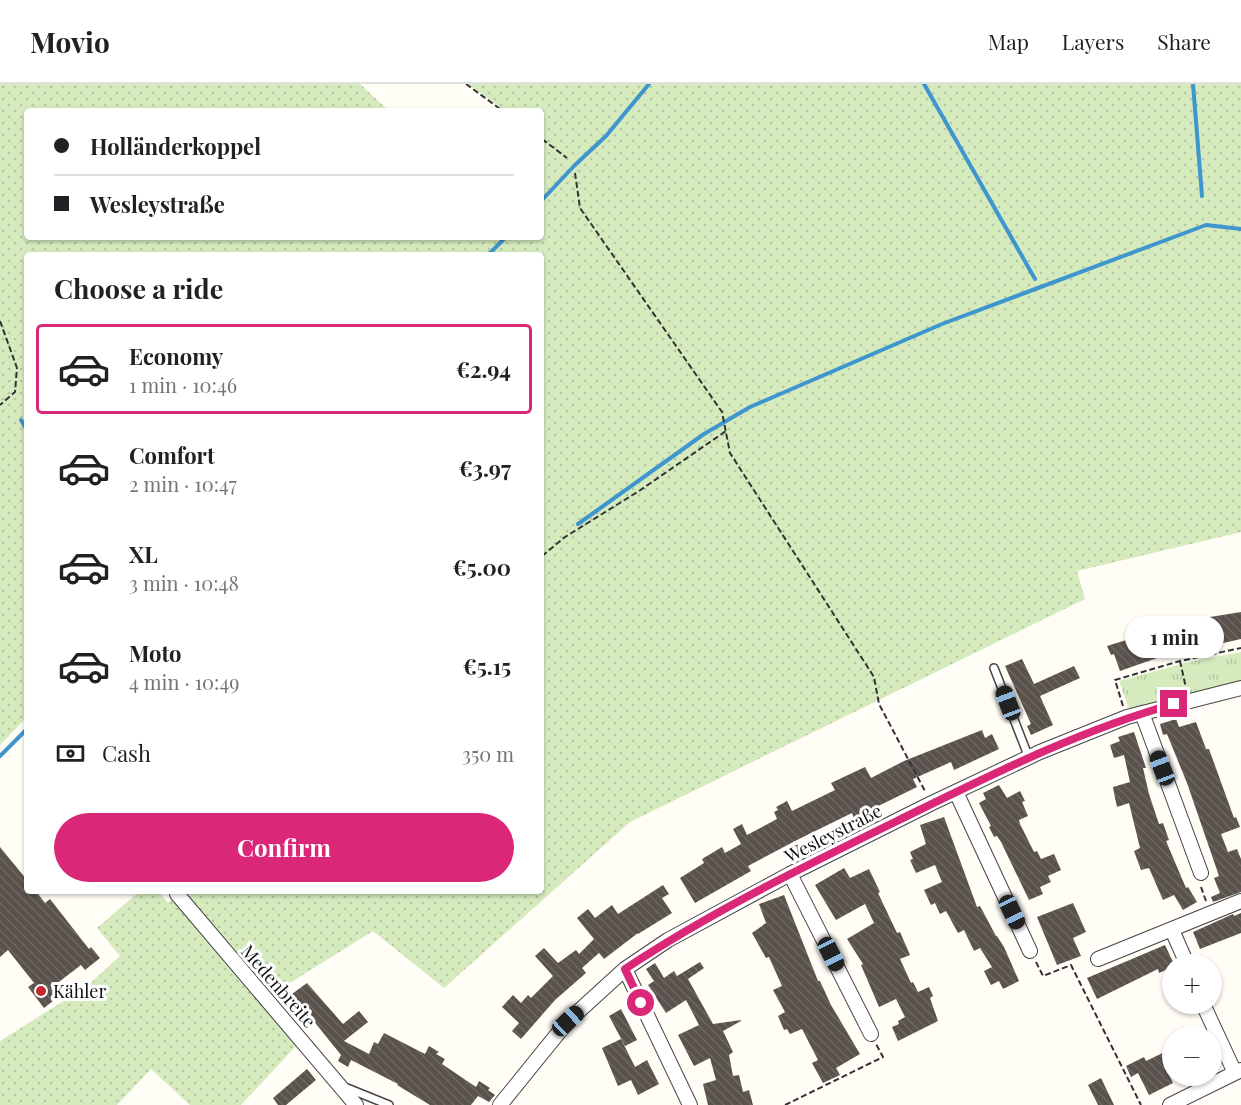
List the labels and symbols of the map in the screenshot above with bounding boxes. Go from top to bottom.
callout: 1 min [1124,617,1224,659]
car [993,683,1023,723]
route end [1160,690,1187,717]
car [1147,748,1177,788]
street label: Wesleystraße [779,798,886,868]
car [996,892,1028,932]
car [815,934,847,974]
street label: Medenbreite [236,939,322,1033]
place label: Kähler [53,979,106,1003]
marker: Kähler [34,984,48,998]
route start [627,989,654,1016]
car [549,1002,587,1040]

